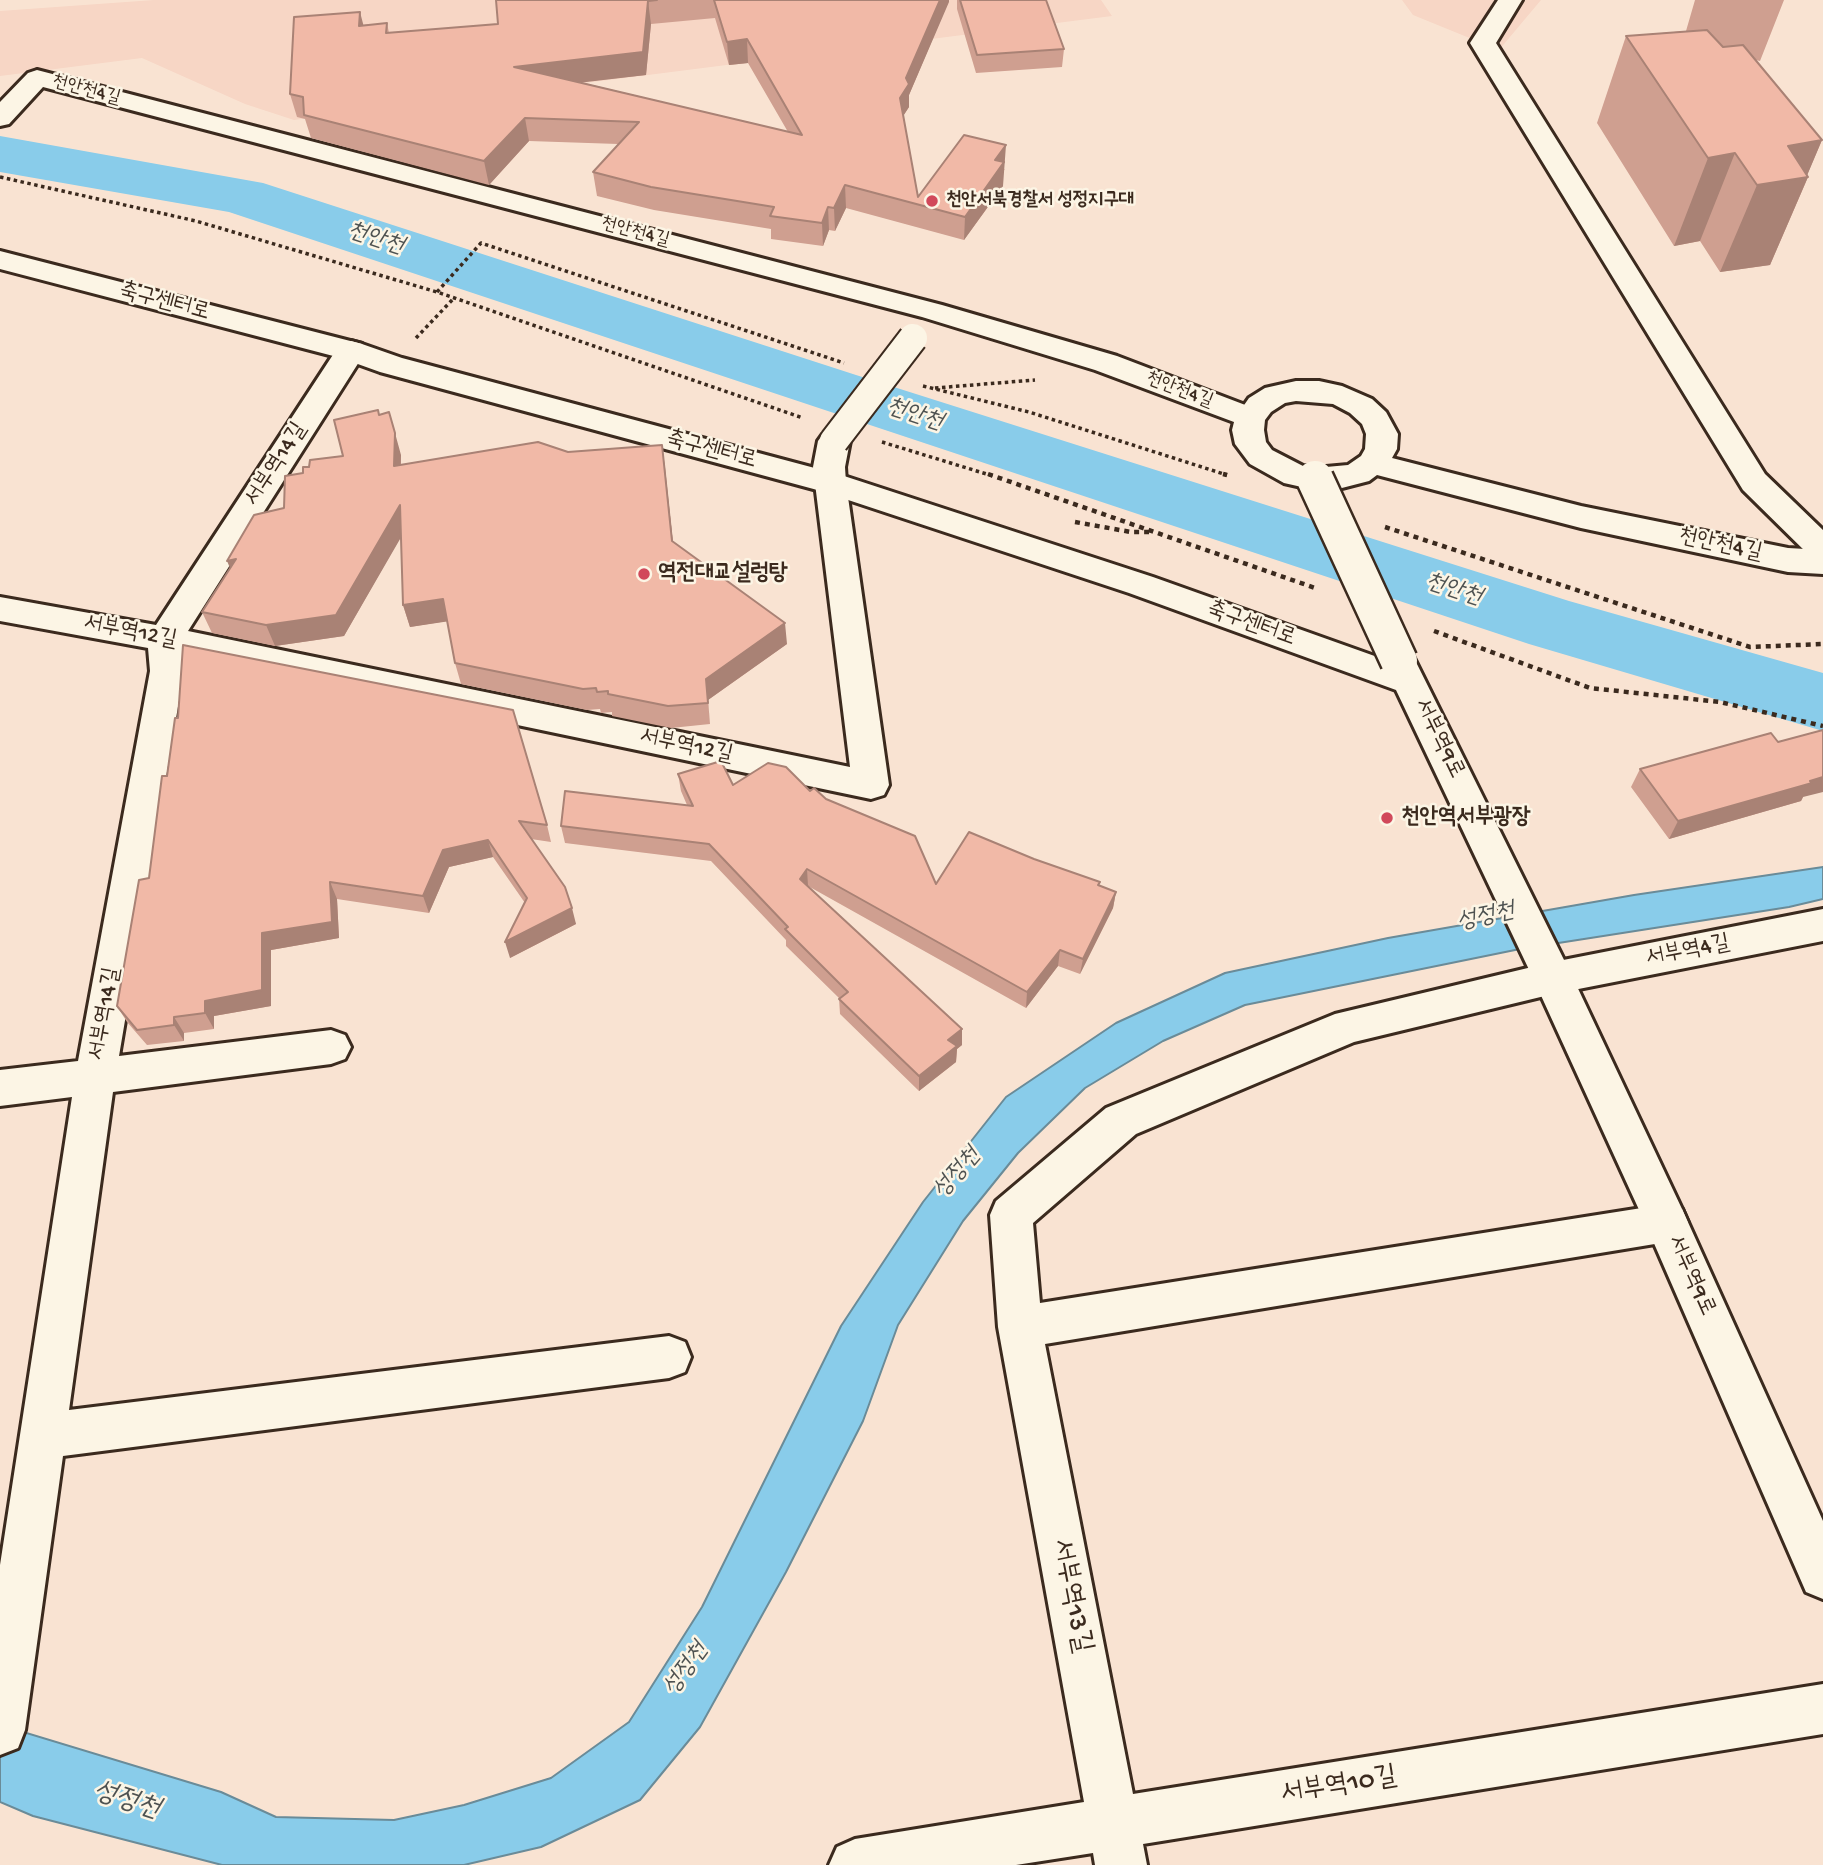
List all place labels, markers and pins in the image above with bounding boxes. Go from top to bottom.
place label: 천안서북경찰서 성정지구대 [946,190,1134,212]
marker: 천안서북경찰서 성정지구대 [924,193,940,209]
place label: 역전대교설렁탕 [658,560,788,588]
marker: 역전대교설렁탕 [636,566,652,582]
place label: 천안역서부광장 [1401,804,1531,832]
marker: 천안역서부광장 [1379,810,1395,826]

